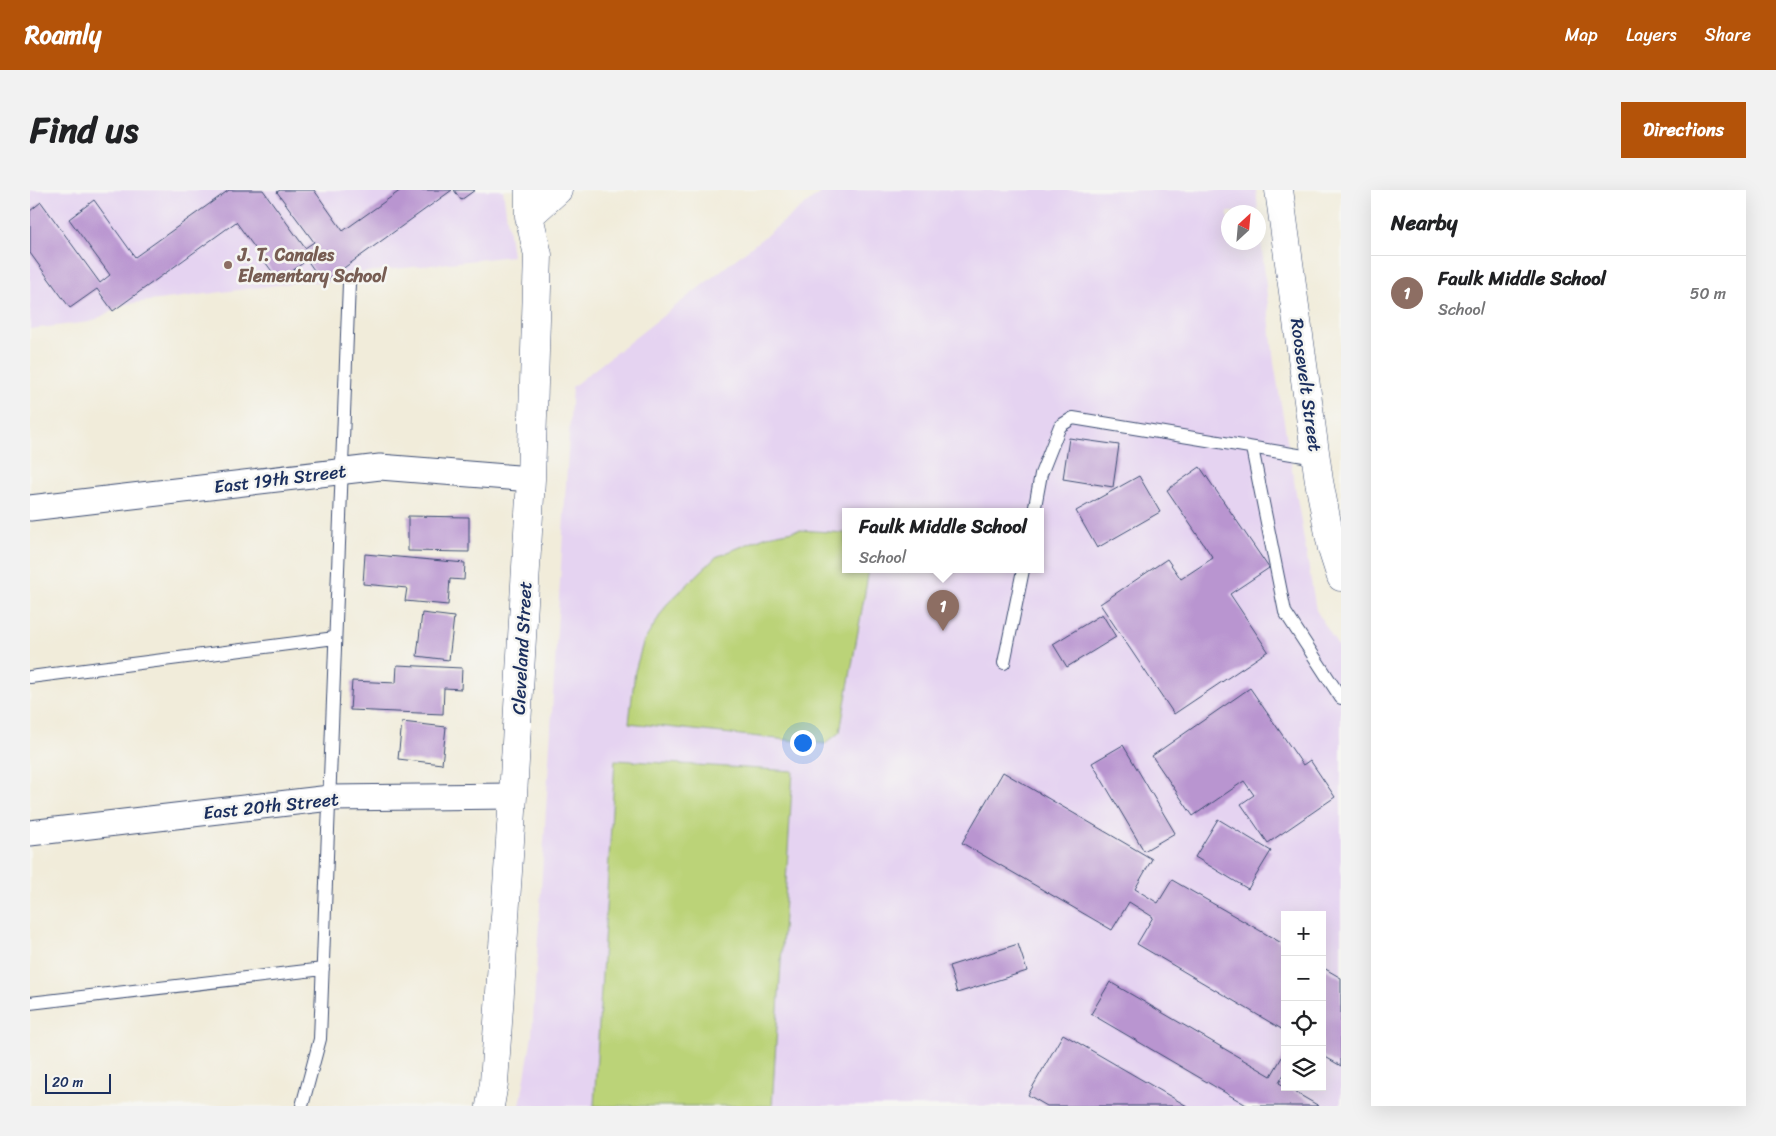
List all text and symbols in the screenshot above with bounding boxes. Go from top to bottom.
text: Roamly [25,14,101,56]
text: Map [1565,19,1598,51]
text: Layers [1626,19,1677,51]
text: Share [1705,19,1751,51]
text: Find us [30,99,138,161]
button: Directions [1621,102,1746,158]
text: Nearby [1391,204,1457,242]
north arrow [1221,205,1266,250]
place label: J. T. Canales Elementary School [237,239,387,292]
marker: J. T. Canales Elementary School [222,259,234,271]
text: Faulk Middle School [1438,262,1606,295]
text: 1 [1404,279,1410,308]
text: 50 m [1690,279,1726,308]
text: School [1438,295,1485,324]
street label: Roosevelt Street [1281,316,1331,454]
street label: East 19th Street [212,455,348,503]
popup [842,508,1044,573]
text: Faulk Middle School [859,510,1027,543]
text: School [859,543,906,572]
street label: Cleveland Street [503,580,541,716]
pin: 1 [927,590,959,631]
your location [790,730,816,756]
street label: East 20th Street [202,783,340,829]
map controls [1281,911,1326,1091]
button: + [1281,911,1326,956]
button: − [1281,956,1326,1001]
button: locate [1281,1001,1326,1046]
button: layers [1281,1046,1326,1091]
text: 20 m [52,1070,83,1095]
scale bar [45,1071,111,1094]

